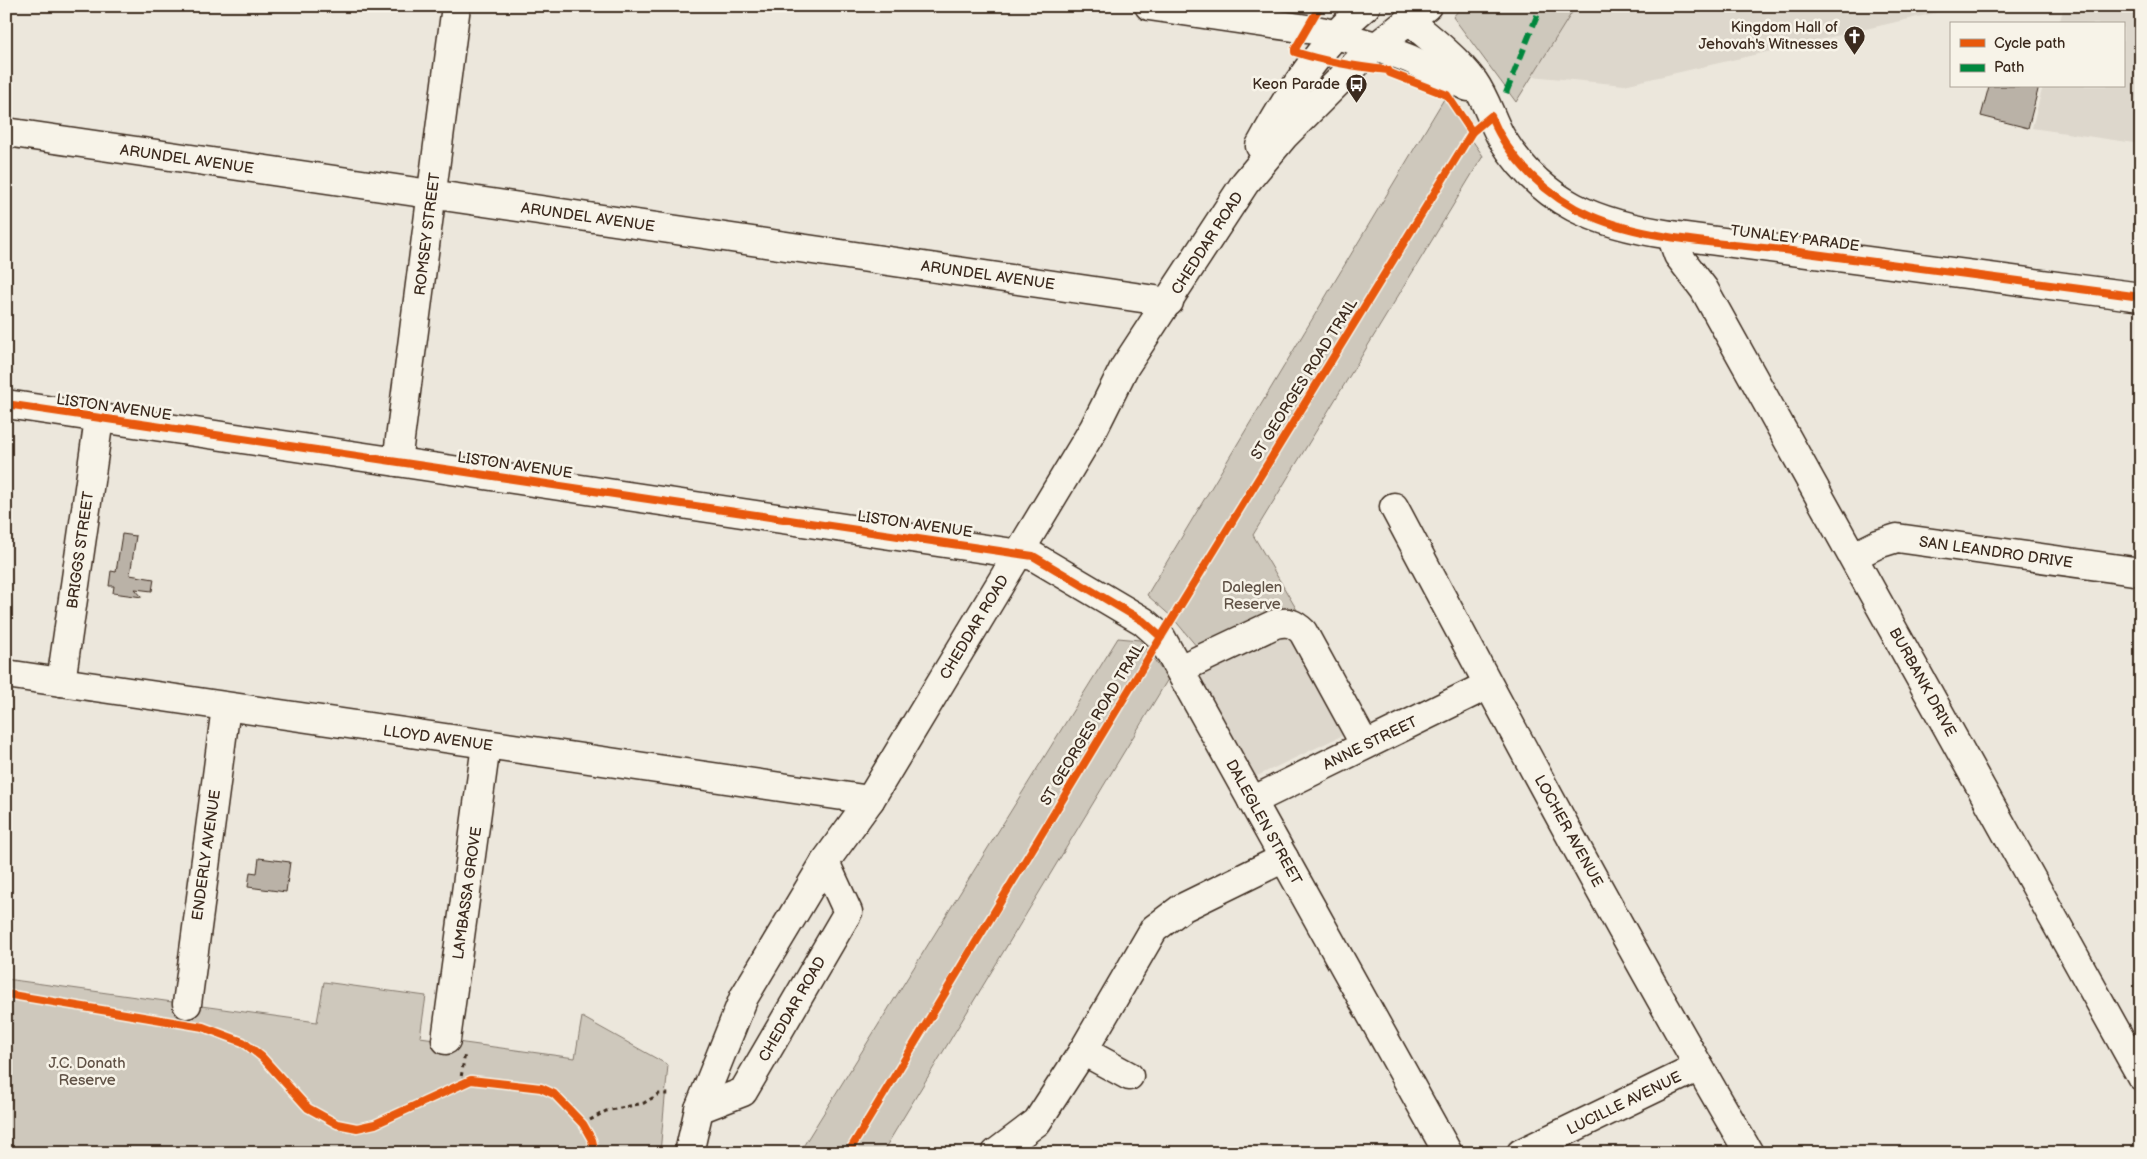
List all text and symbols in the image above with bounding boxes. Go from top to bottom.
place label: Kingdom Hall of Jehovah's Witnesses [1698,18,1839,54]
legend [1950,22,2124,88]
church icon: Kingdom Hall of Jehovah's Witnesses [1842,24,1866,55]
text: Cycle path [1994,34,2065,53]
text: Path [1994,58,2024,77]
bus stop icon: Keon Parade [1344,72,1368,103]
place label: Keon Parade [1252,75,1340,94]
street label: ARUNDEL AVENUE [119,141,255,178]
street label: ROMSEY STREET [411,171,444,297]
street label: CHEDDAR ROAD [1167,188,1248,298]
street label: ARUNDEL AVENUE [520,199,656,236]
street label: TUNALEY PARADE [1729,221,1861,256]
street label: ARUNDEL AVENUE [920,257,1056,294]
street label: ST GEORGES ROAD TRAIL [1247,295,1362,463]
street label: LISTON AVENUE [55,390,173,425]
street label: LISTON AVENUE [456,448,574,483]
street label: BRIGGS STREET [63,490,98,610]
street label: LISTON AVENUE [856,507,974,542]
street label: SAN LEANDRO DRIVE [1918,532,2074,573]
street label: CHEDDAR ROAD [936,571,1013,683]
park label: Daleglen Reserve [1222,578,1282,614]
street label: BURBANK DRIVE [1885,624,1960,740]
street label: ST GEORGES ROAD TRAIL [1036,639,1149,809]
street label: ANNE STREET [1320,712,1421,774]
street label: LLOYD AVENUE [382,721,494,756]
street label: DALEGLEN STREET [1221,756,1306,888]
street label: LOCHER AVENUE [1530,772,1607,891]
street label: ENDERLY AVENUE [188,788,225,922]
street label: LAMBASSA GROVE [449,825,486,961]
street label: CHEDDAR ROAD [755,953,830,1065]
park label: J.C. Donath Reserve [49,1054,125,1090]
street label: LUCILLE AVENUE [1564,1067,1685,1139]

